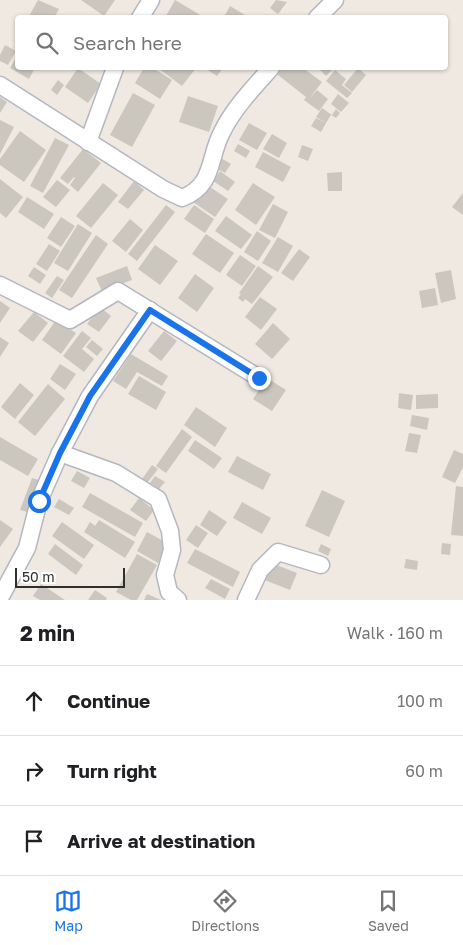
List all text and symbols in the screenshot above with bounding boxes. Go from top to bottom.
search box [15,15,448,70]
icon: search [33,29,61,57]
text: Search here [73,31,182,54]
route end [248,367,271,390]
route start [28,490,51,513]
scale bar [15,565,125,588]
text: 50 m [22,568,55,585]
text: 2 min [20,620,75,646]
text: Walk · 160 m [347,623,443,643]
icon: ahead [20,687,48,715]
text: Continue [67,689,150,712]
text: 100 m [397,691,443,711]
icon: right [20,757,48,785]
text: Turn right [67,759,157,782]
text: 60 m [405,761,443,781]
icon: arrive [20,827,48,855]
text: Arrive at destination [67,829,255,852]
tab: Map [54,887,83,934]
tab: Directions [191,887,260,934]
tab: Saved [368,887,409,934]

